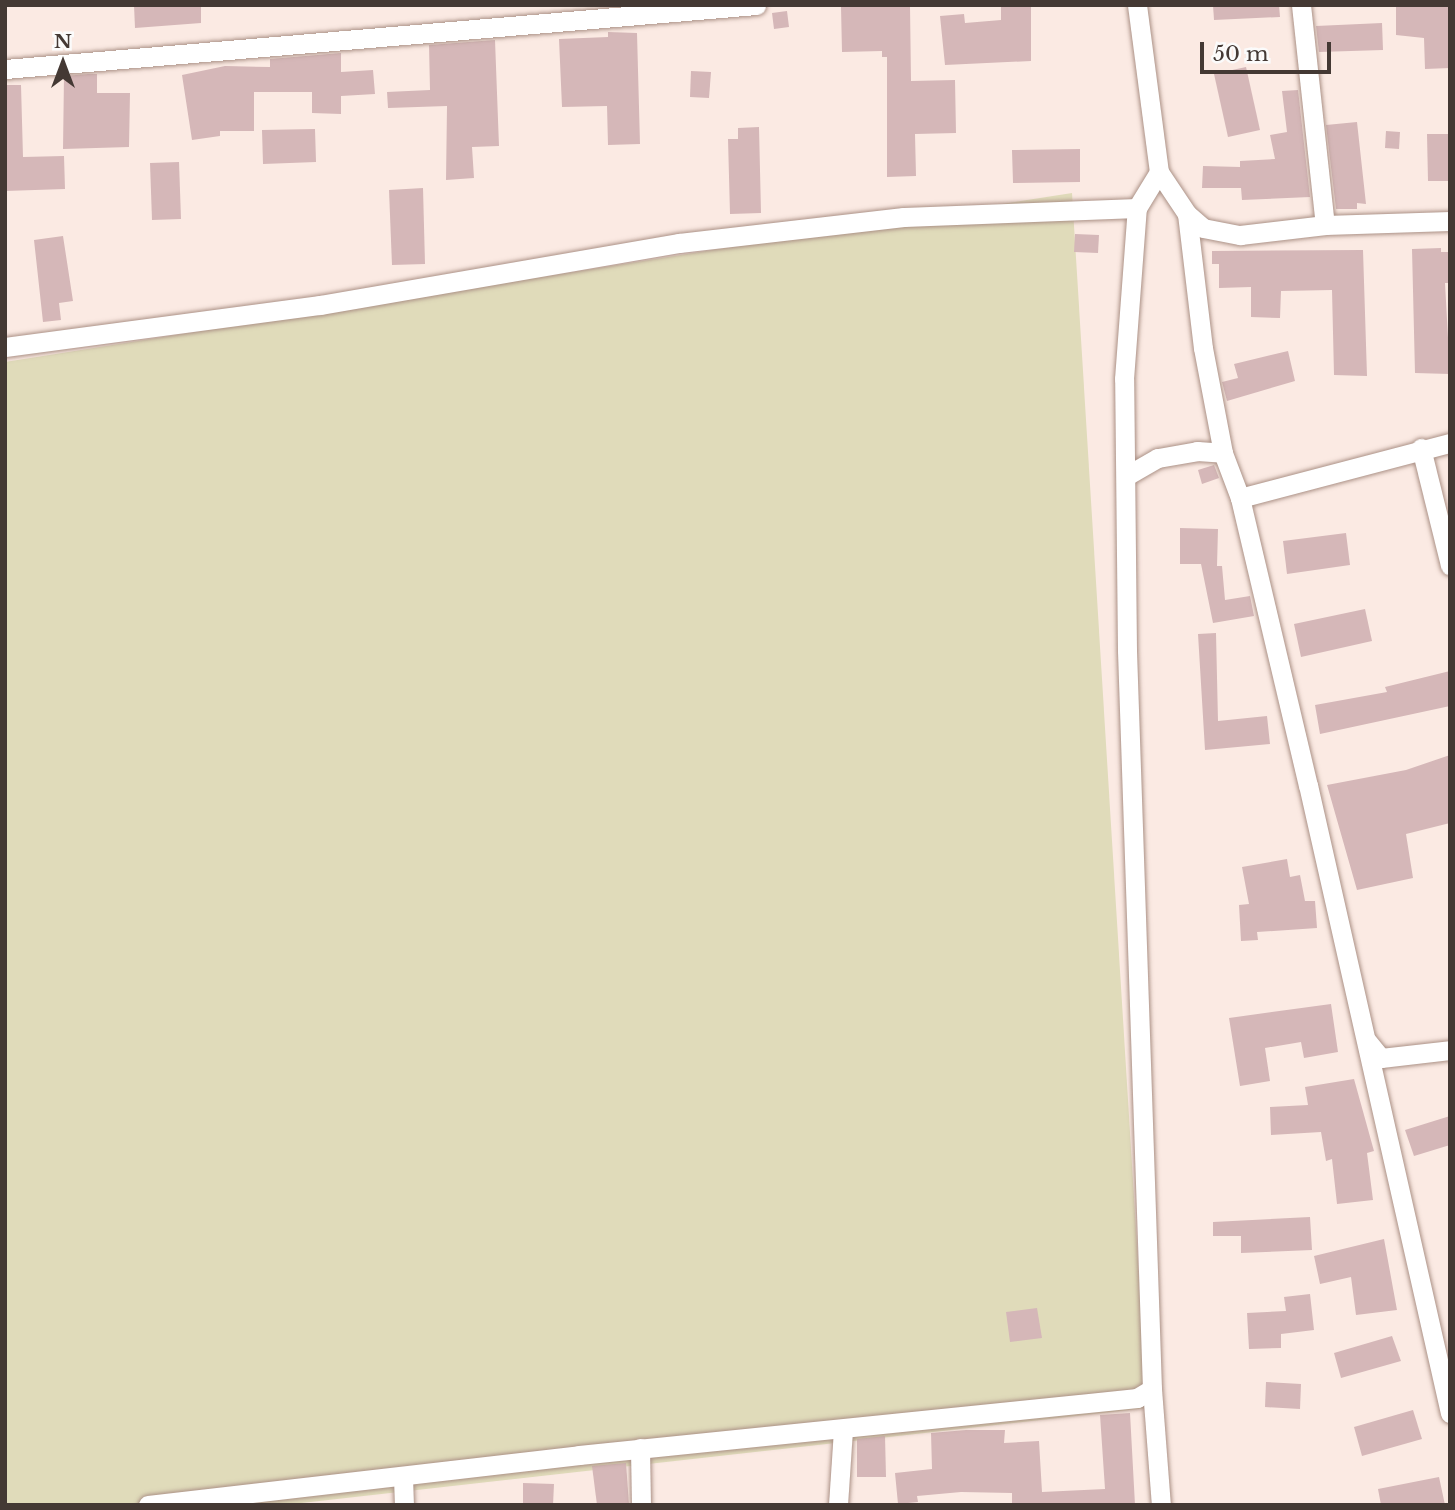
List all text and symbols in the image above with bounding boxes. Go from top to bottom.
north arrow [28,28,98,98]
scale bar [1203,28,1334,72]
text: N [54,30,72,53]
text: 50 m [1213,41,1268,67]

